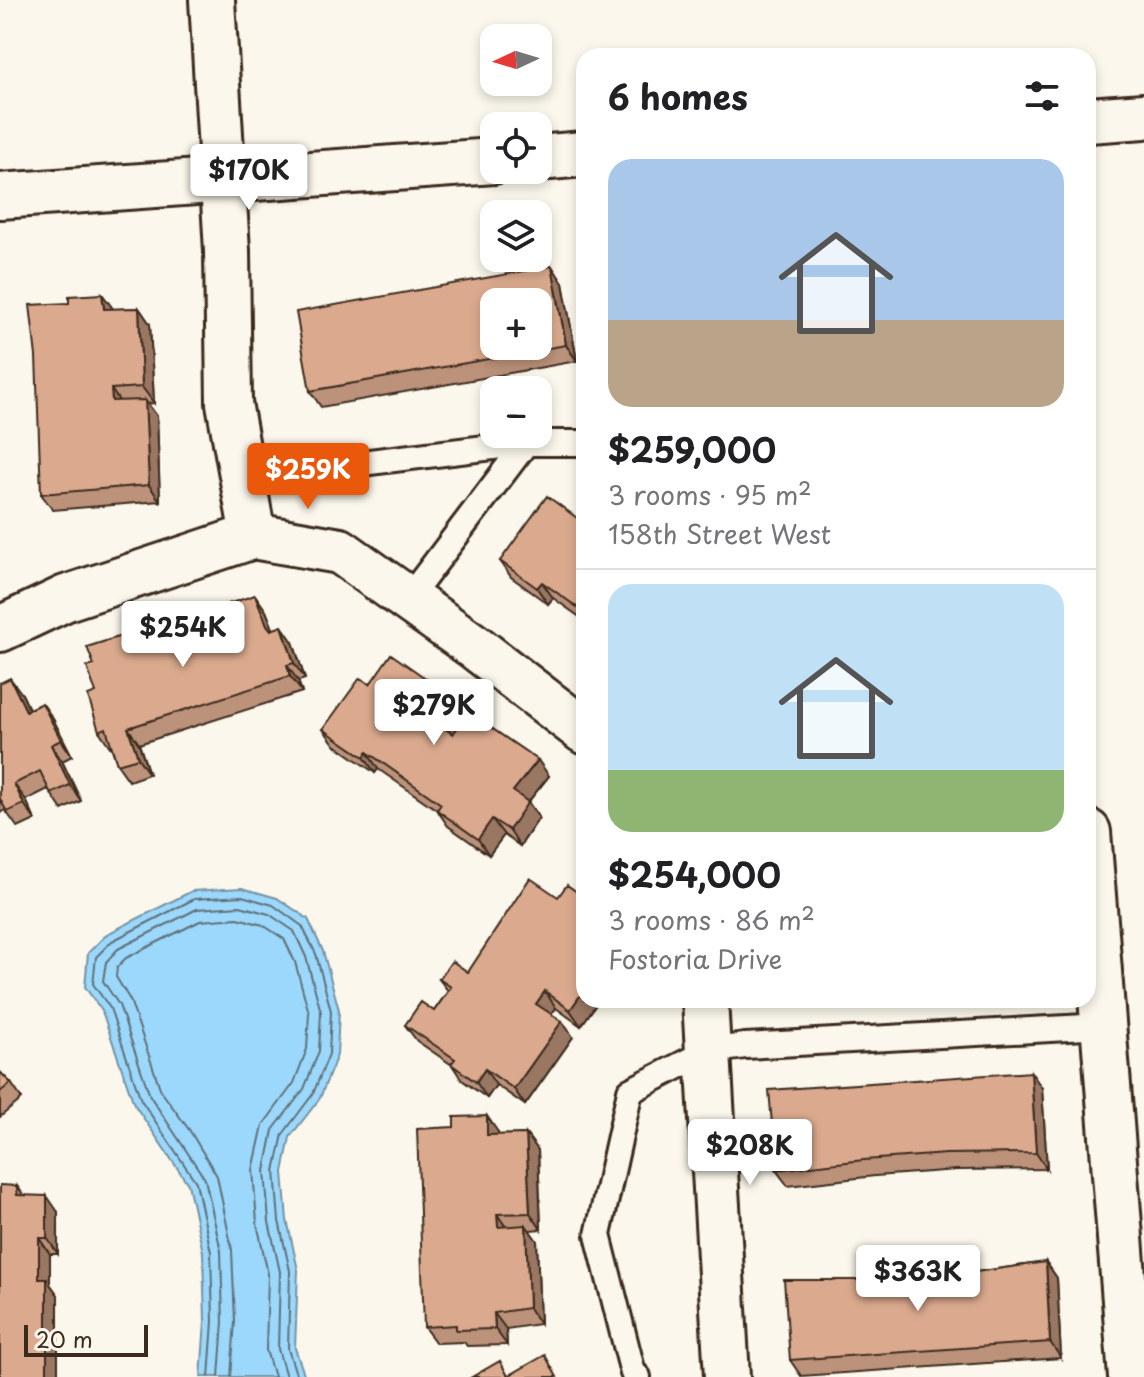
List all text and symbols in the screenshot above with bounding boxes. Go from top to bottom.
north arrow [480,24,552,96]
map controls [480,24,552,448]
text: 6 homes [608,70,748,122]
icon: filters [1020,74,1064,118]
button: locate [480,112,552,184]
pin: $170K [193,144,305,212]
text: $170K [208,150,290,189]
button: layers [480,200,552,272]
icon: home [764,211,908,355]
button: + [480,288,552,360]
button: − [480,376,552,448]
text: $259,000 [608,423,776,475]
pin: $259K [252,443,364,511]
text: $259K [265,449,351,488]
text: 3 rooms · 95 m² [608,475,812,514]
text: 158th Street West [608,514,831,553]
pin: $254K [127,601,239,669]
text: $254K [139,607,227,646]
icon: home [764,636,908,780]
pin: $279K [378,679,490,747]
text: $279K [393,685,475,724]
text: $254,000 [608,848,781,900]
text: 3 rooms · 86 m² [608,900,815,939]
text: Fostoria Drive [608,939,782,978]
pin: $208K [694,1119,806,1187]
text: $208K [706,1125,794,1164]
pin: $363K [862,1245,974,1313]
text: $363K [874,1251,962,1290]
scale bar [24,1321,148,1357]
text: 20 m [36,1322,93,1355]

